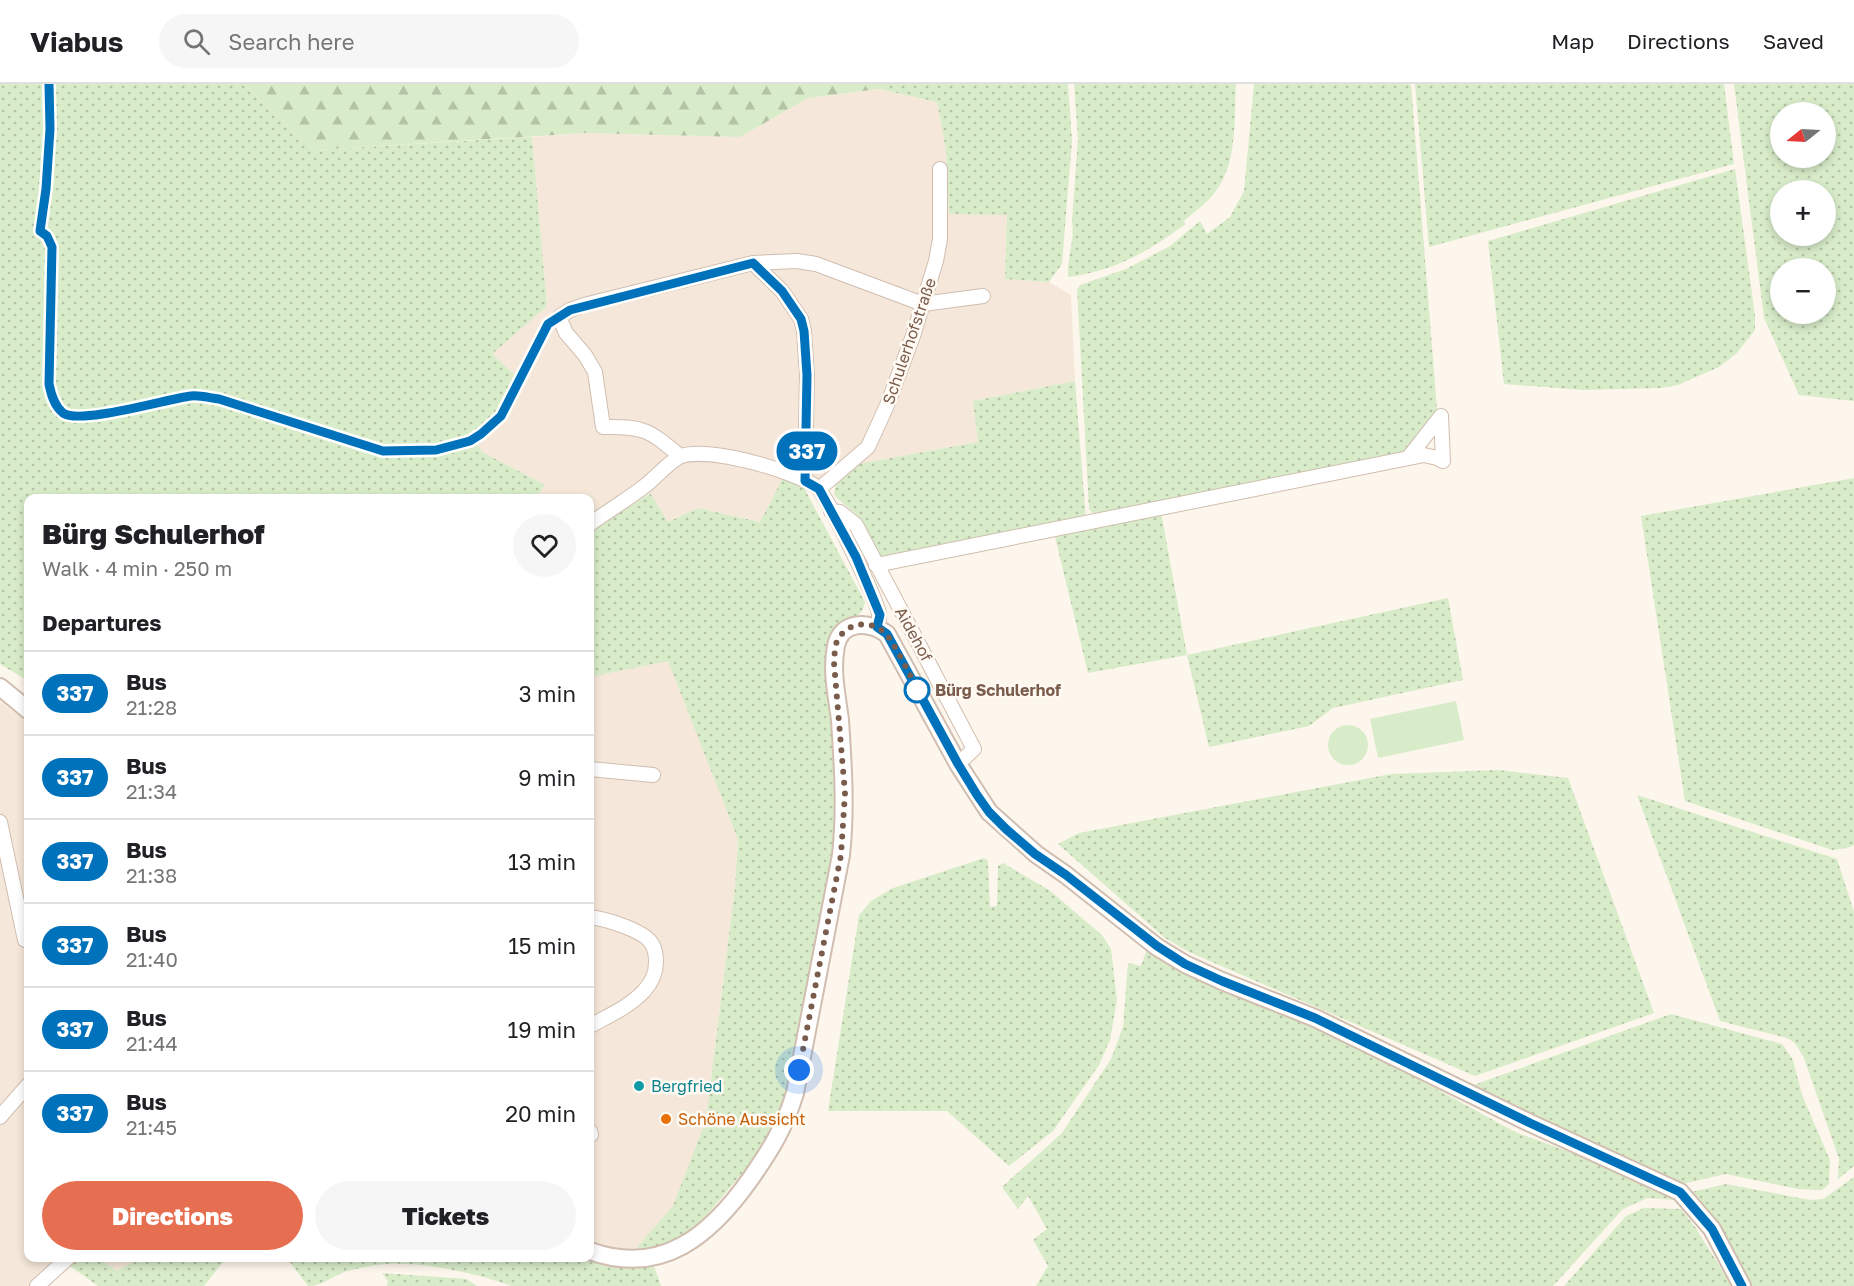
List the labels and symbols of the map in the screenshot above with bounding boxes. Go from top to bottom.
north arrow [1770,102,1836,168]
street label: Schulerhofstraße [878,275,940,407]
line badge: 337 [772,432,842,470]
street label: Aidehof [891,603,937,665]
marker: Bürg Schulerhof [904,677,930,703]
place label: Bürg Schulerhof [935,680,1061,700]
your location [784,1055,814,1085]
place label: Bergfried [651,1076,722,1096]
marker: Bergfried [632,1079,646,1093]
place label: Schöne Aussicht [678,1109,806,1129]
marker: Schöne Aussicht [659,1112,673,1126]

